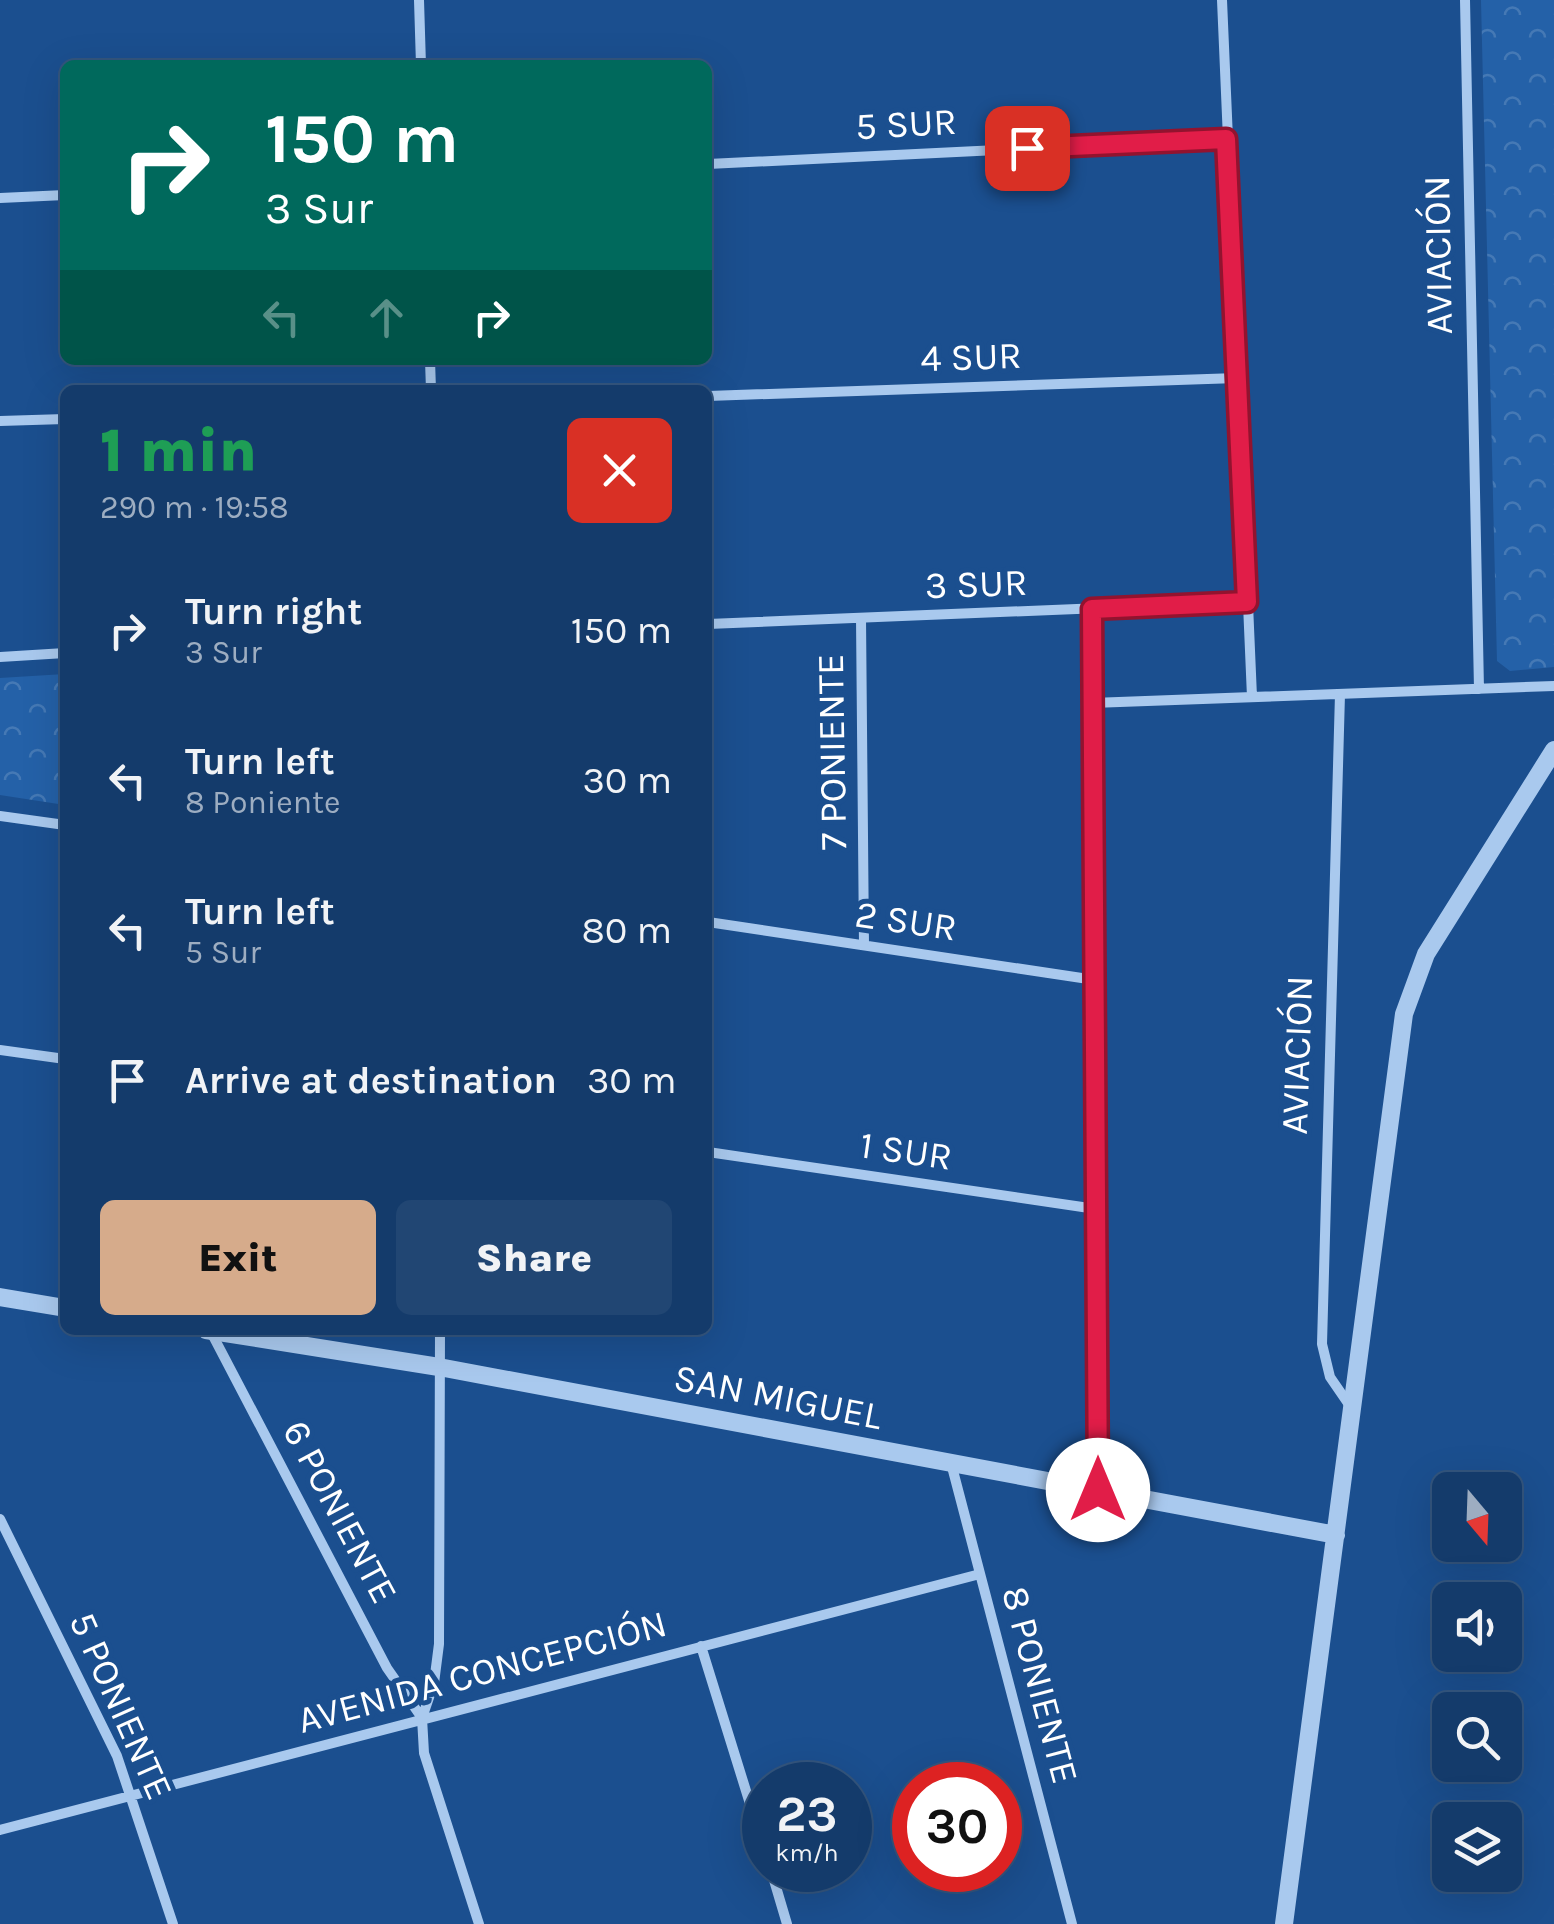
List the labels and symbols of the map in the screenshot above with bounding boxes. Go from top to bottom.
street label: 5 SUR [854,99,958,149]
pin [985,106,1070,191]
street label: AVIACIÓN [1414,175,1462,335]
street label: 4 SUR [920,333,1022,381]
street label: 3 SUR [924,560,1028,608]
street label: 7 PONIENTE [808,653,856,851]
street label: 2 SUR [852,892,960,950]
street label: AVIACIÓN [1272,975,1322,1135]
street label: 1 SUR [857,1122,955,1180]
street label: SAN MIGUEL [670,1355,886,1439]
street label: 6 PONIENTE [273,1413,407,1611]
position arrow [1046,1438,1150,1542]
north arrow [1432,1472,1522,1562]
street label: 8 PONIENTE [992,1581,1088,1789]
street label: AVENIDA CONCEPCIÓN [293,1601,671,1743]
street label: 5 PONIENTE [60,1605,182,1807]
speed limit sign: 30 [892,1762,1022,1892]

